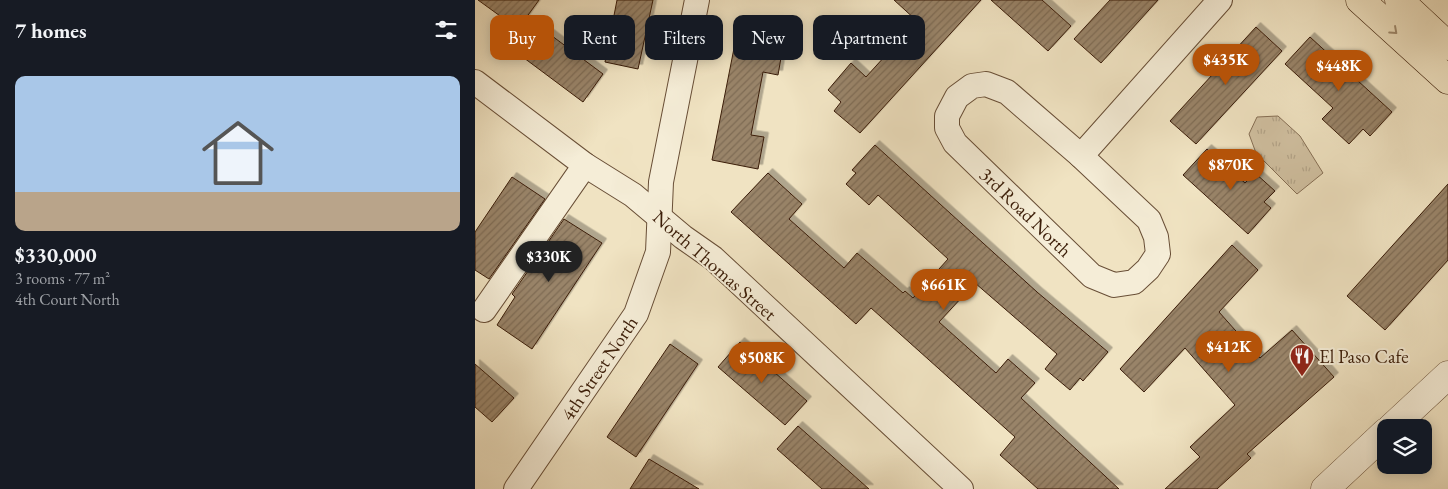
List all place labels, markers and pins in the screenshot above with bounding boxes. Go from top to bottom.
pin: $435K [1191,44,1261,86]
pin: $448K [1304,49,1374,92]
pin: $870K [1196,148,1266,191]
pin: $330K [514,240,584,283]
pin: $661K [909,268,979,311]
pin: $412K [1194,330,1264,373]
pin: $508K [727,342,797,384]
restaurant icon: El Paso Cafe [1289,343,1315,377]
place label: El Paso Cafe [1319,344,1409,369]

